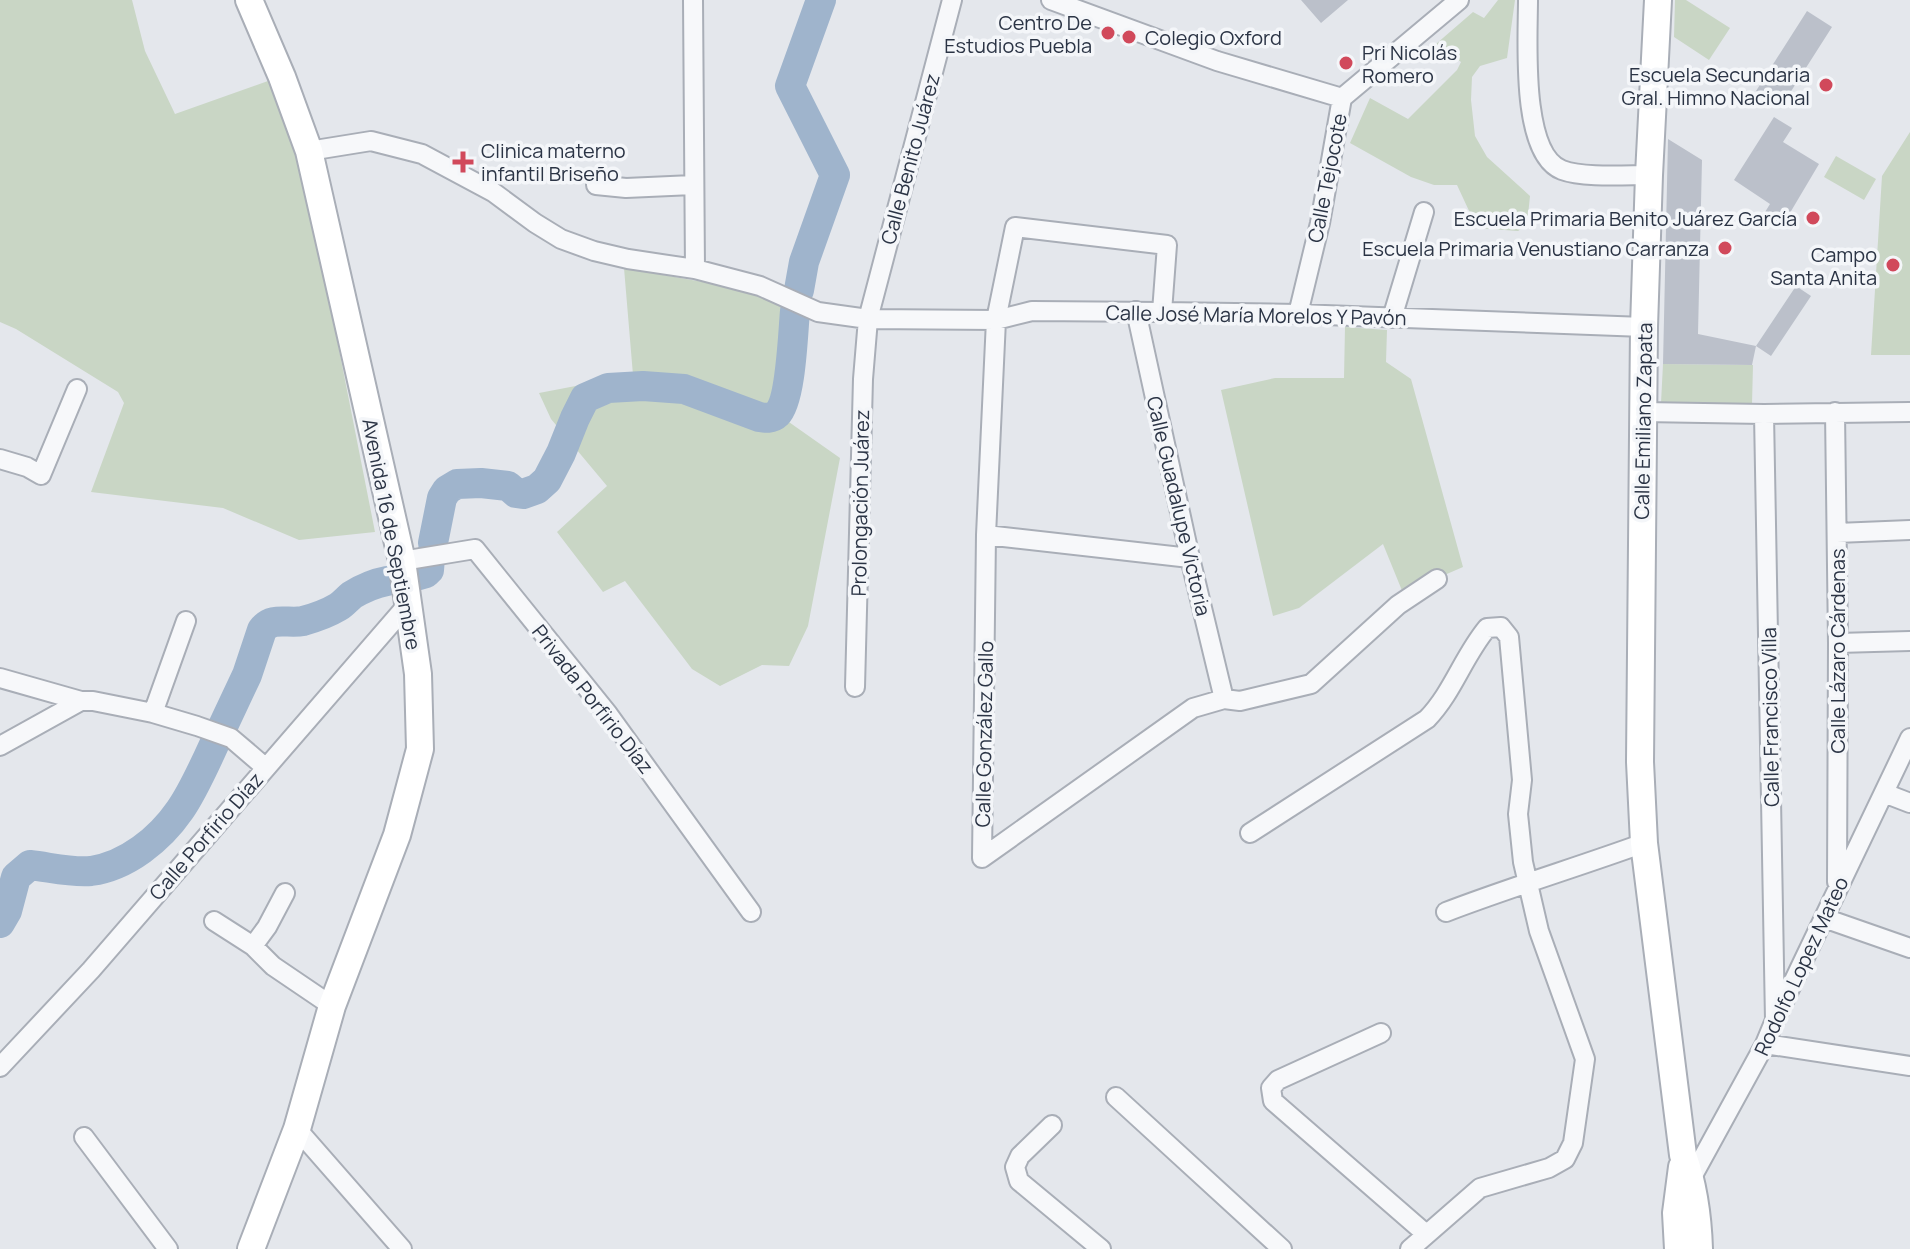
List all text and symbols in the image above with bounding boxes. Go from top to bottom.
place label: Centro De Estudios Puebla [944,9,1092,59]
marker: Centro De Estudios Puebla [1099,24,1117,42]
place label: Colegio Oxford [1145,24,1282,51]
marker: Colegio Oxford [1120,28,1138,46]
place label: Pri Nicolás Romero [1362,39,1457,89]
marker: Pri Nicolás Romero [1337,54,1355,72]
place label: Escuela Secundaria Gral. Himno Nacional [1622,61,1810,111]
street label: Calle Benito Juárez [874,71,946,247]
marker: Escuela Secundaria Gral. Himno Nacional [1817,76,1835,94]
street label: Calle Tejocote [1301,111,1353,245]
place label: Clinica materno infantil Briseño [481,137,626,187]
marker: Clinica materno infantil Briseño [452,151,474,173]
place label: Escuela Primaria Benito Juárez García [1454,205,1797,232]
marker: Escuela Primaria Benito Juárez García [1804,209,1822,227]
place label: Escuela Primaria Venustiano Carranza [1362,235,1709,262]
marker: Escuela Primaria Venustiano Carranza [1716,239,1734,257]
place label: Campo Santa Anita [1770,241,1877,291]
marker: Campo Santa Anita [1884,256,1902,274]
street label: Calle José María Morelos Y Pavón [1105,299,1407,331]
street label: Calle Emiliano Zapata [1628,322,1658,520]
street label: Calle Guadalupe Victoria [1141,394,1217,618]
street label: Prolongación Juárez [845,409,875,597]
street label: Avenida 16 de Septiembre [356,416,428,652]
street label: Calle Lázaro Cárdenas [1824,549,1851,753]
street label: Privada Porfirio Díaz [526,619,660,779]
street label: Calle Francisco Villa [1755,627,1785,807]
street label: Calle González Gallo [969,640,999,828]
street label: Calle Porfirio Díaz [143,766,269,906]
street label: Rodolfo Lopez Mateo [1748,872,1854,1060]

